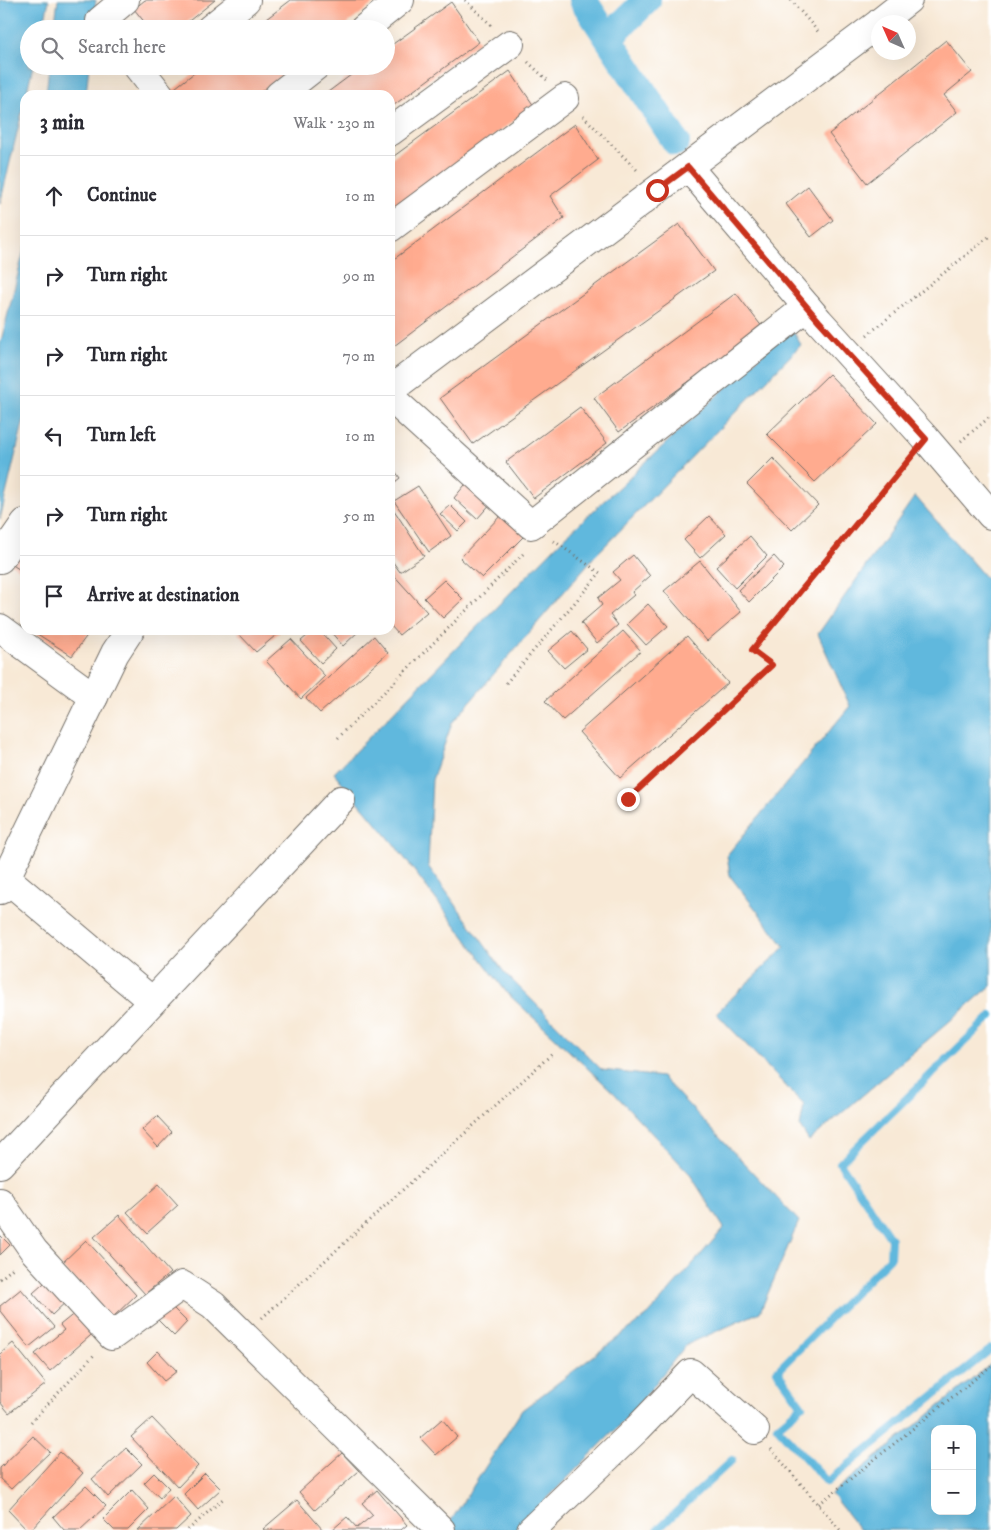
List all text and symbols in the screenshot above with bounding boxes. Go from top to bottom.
north arrow [871,15,916,60]
search box [20,20,395,75]
icon: search [38,34,66,62]
text: Search here [78,36,166,59]
text: 3 min [40,110,85,136]
text: Walk · 230 m [293,113,375,133]
route start [646,179,669,202]
icon: ahead [40,182,68,210]
text: Continue [87,184,157,207]
text: 10 m [345,186,375,206]
icon: right [40,262,68,290]
text: Turn right [87,264,167,287]
text: 90 m [343,266,375,286]
icon: right [40,342,68,370]
text: Turn right [87,344,167,367]
text: 70 m [343,346,375,366]
icon: left [40,422,68,450]
text: Turn left [87,424,156,447]
text: 10 m [345,426,375,446]
icon: right [40,502,68,530]
text: Turn right [87,504,167,527]
text: 50 m [343,506,375,526]
icon: arrive [40,582,68,610]
text: Arrive at destination [87,584,239,607]
route end [617,788,640,811]
map controls [931,1425,976,1515]
button: + [931,1425,976,1470]
button: − [931,1470,976,1515]

